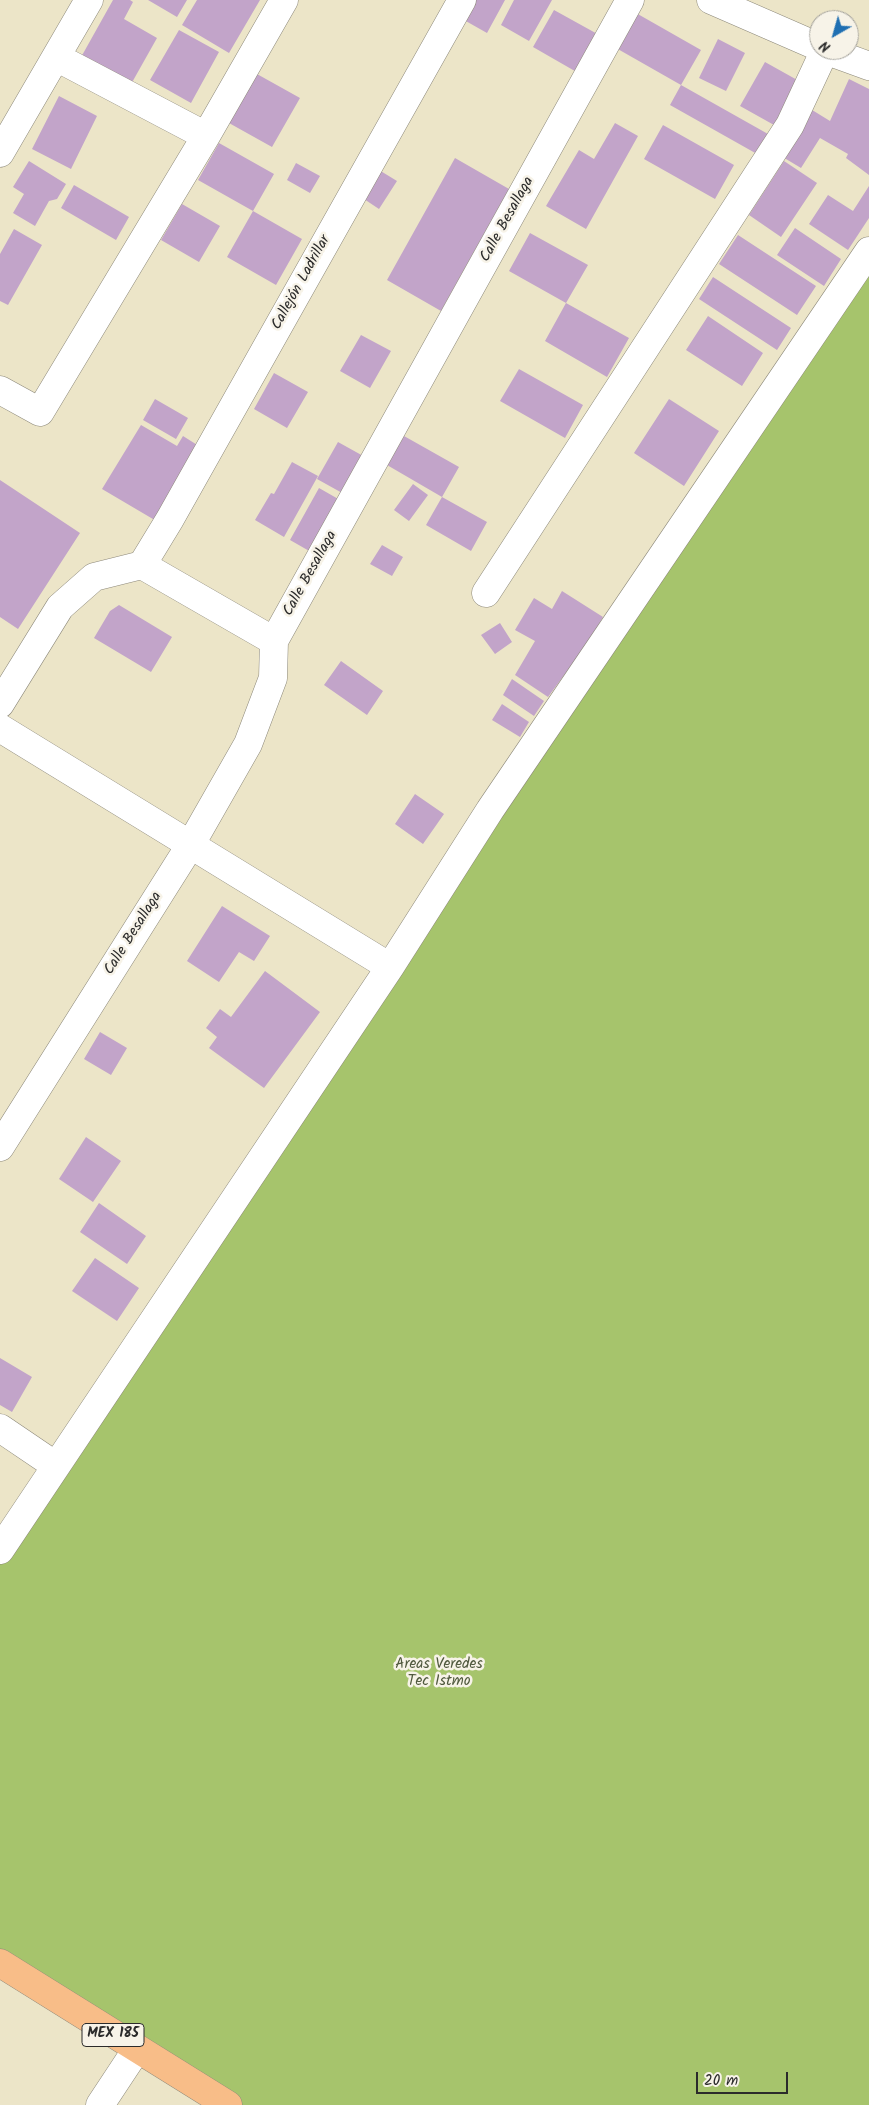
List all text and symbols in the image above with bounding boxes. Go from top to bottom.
north arrow [809,10,859,60]
text: N [815,35,836,57]
street label: Calle Besallaga [477,174,539,266]
street label: Callejón Ladrillar [269,233,335,333]
street label: Calle Besallaga [280,528,342,620]
street label: Calle Besallaga [101,889,167,979]
park label: Areas Veredes Tec Istmo [395,1656,483,1691]
road number: MEX 185 [82,2024,144,2046]
scale bar [699,2062,792,2094]
text: 20 m [704,2069,738,2093]

